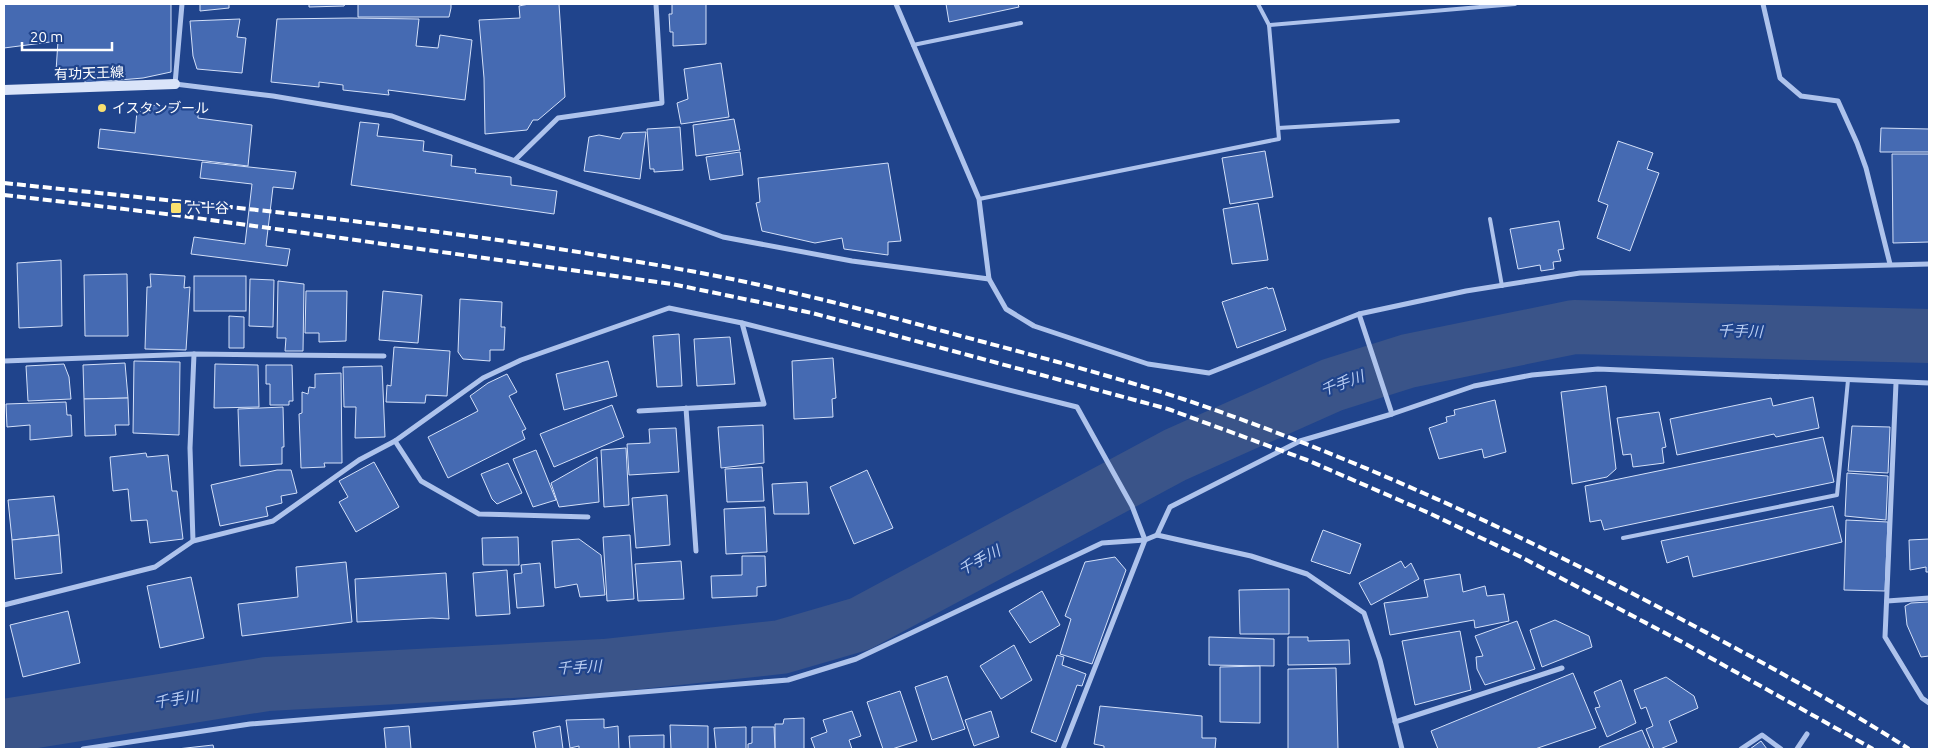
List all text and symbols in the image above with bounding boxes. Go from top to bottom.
scale bar [22,20,112,52]
text: 20 m [30,28,63,45]
street label: 有功天王線 [54,64,124,82]
place label: イスタンブール [112,100,209,116]
marker: イスタンブール [96,102,108,114]
place label: 六十谷 [187,200,229,216]
marker: 六十谷 [169,201,183,215]
water label: 千手川 [1717,322,1765,340]
water label: 千手川 [1318,367,1368,399]
water label: 千手川 [955,541,1005,578]
water label: 千手川 [556,657,604,677]
water label: 千手川 [152,687,202,711]

